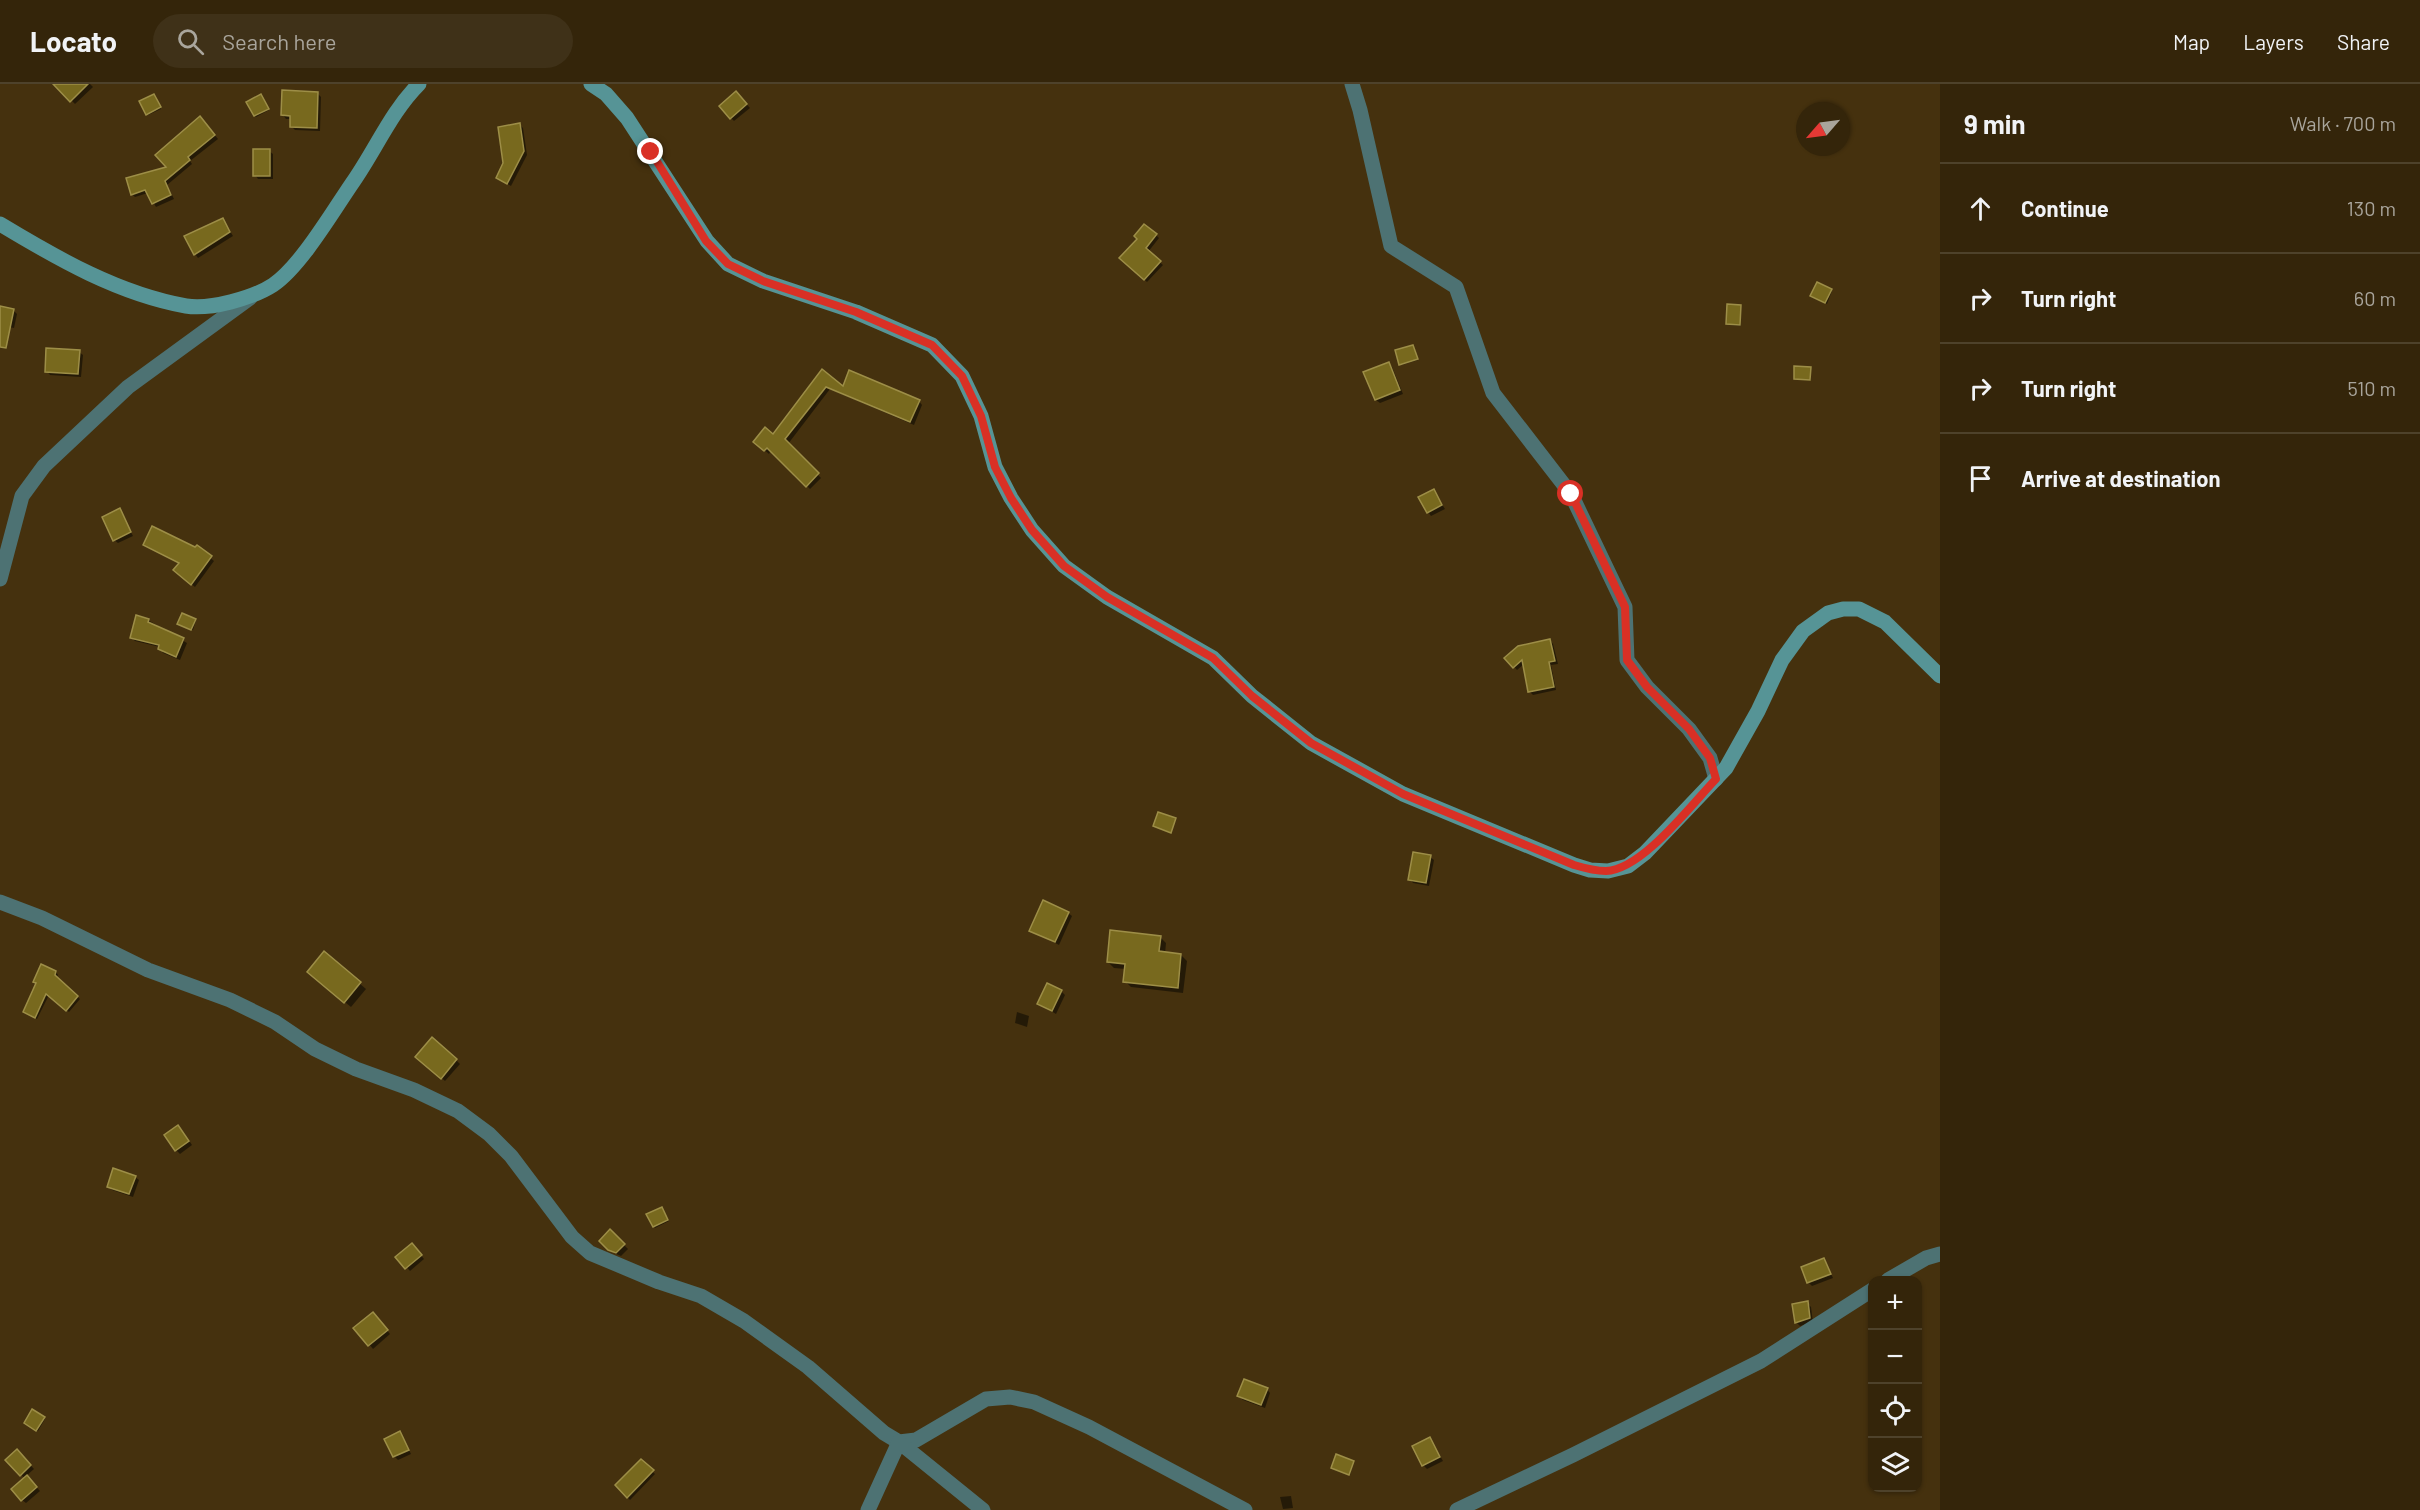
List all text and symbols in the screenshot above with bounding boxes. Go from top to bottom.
search box [153,14,573,68]
text: Locato [30,24,117,58]
icon: search [174,25,207,58]
text: Search here [222,28,337,54]
text: Map [2173,29,2210,54]
text: Layers [2243,29,2304,54]
text: Share [2337,29,2390,54]
north arrow [1796,102,1850,156]
text: 9 min [1964,108,2026,139]
text: Walk · 700 m [2290,111,2396,135]
route end [637,138,663,164]
icon: ahead [1964,192,1997,225]
text: Continue [2021,195,2109,221]
text: 130 m [2347,196,2396,220]
icon: right [1964,282,1997,315]
text: Turn right [2021,285,2116,311]
text: 60 m [2354,286,2396,310]
icon: right [1964,372,1997,405]
text: Turn right [2021,375,2116,401]
text: 510 m [2347,376,2396,400]
icon: arrive [1964,462,1997,495]
text: Arrive at destination [2021,465,2220,491]
route start [1557,480,1583,506]
map controls [1868,1276,1922,1492]
button: + [1868,1276,1922,1330]
button: − [1868,1330,1922,1384]
button: locate [1868,1384,1922,1438]
button: layers [1868,1438,1922,1492]

